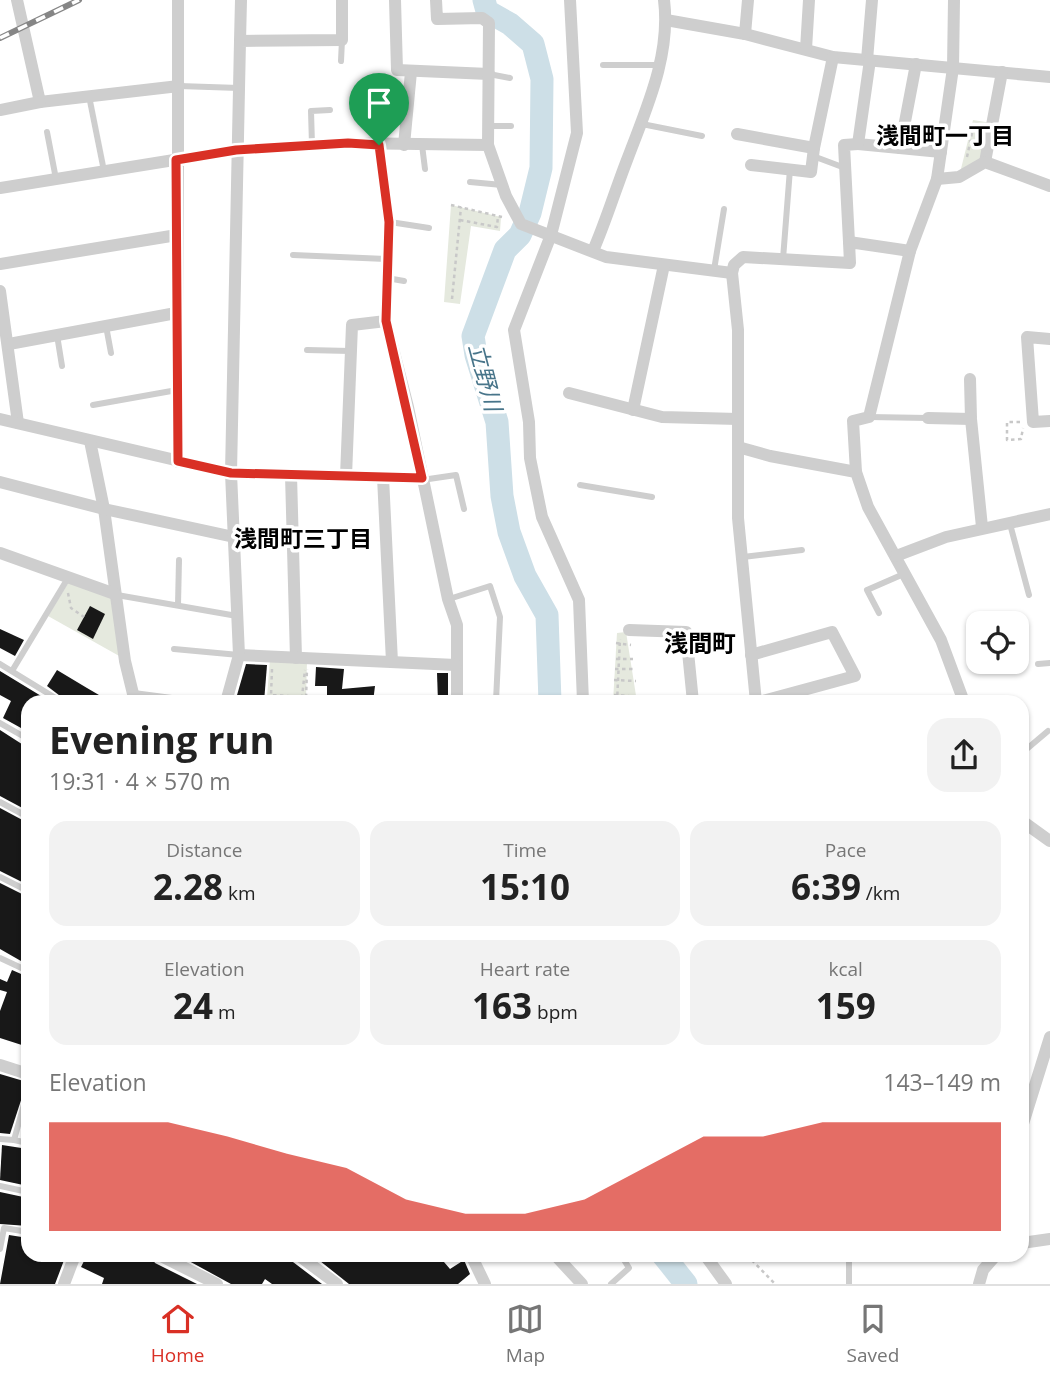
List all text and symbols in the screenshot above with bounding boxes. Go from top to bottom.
pin [349,73,409,145]
icon: arrive [360,84,398,122]
district label: 浅間町一丁目 [876,119,1014,151]
water label: 立野川 [462,340,511,417]
district label: 浅間町三丁目 [234,522,372,554]
map controls [966,611,1029,674]
button: locate [966,611,1029,674]
district label: 浅間町 [664,626,736,659]
text: Evening run [49,713,274,765]
button: share [927,718,1001,792]
text: 19:31 · 4 × 570 m [49,765,231,797]
text: Distance [166,837,243,863]
text: Time [503,837,547,863]
text: Pace [825,837,867,863]
text: 2.28 [153,863,223,910]
text: 15:10 [480,863,570,910]
text: 6:39 [791,863,861,910]
text: km [223,880,256,906]
text: /km [861,880,900,906]
text: Elevation [164,956,245,982]
text: Heart rate [480,956,570,982]
text: kcal [828,956,863,982]
text: 24 [173,982,213,1029]
text: 163 [472,982,532,1029]
text: 159 [816,982,876,1029]
text: m [213,999,236,1025]
text: bpm [532,999,578,1025]
text: Elevation [49,1066,147,1098]
text: 143–149 m [883,1066,1001,1098]
tab: Home [151,1300,204,1368]
tab: Map [506,1300,545,1368]
tab: Saved [847,1300,899,1368]

